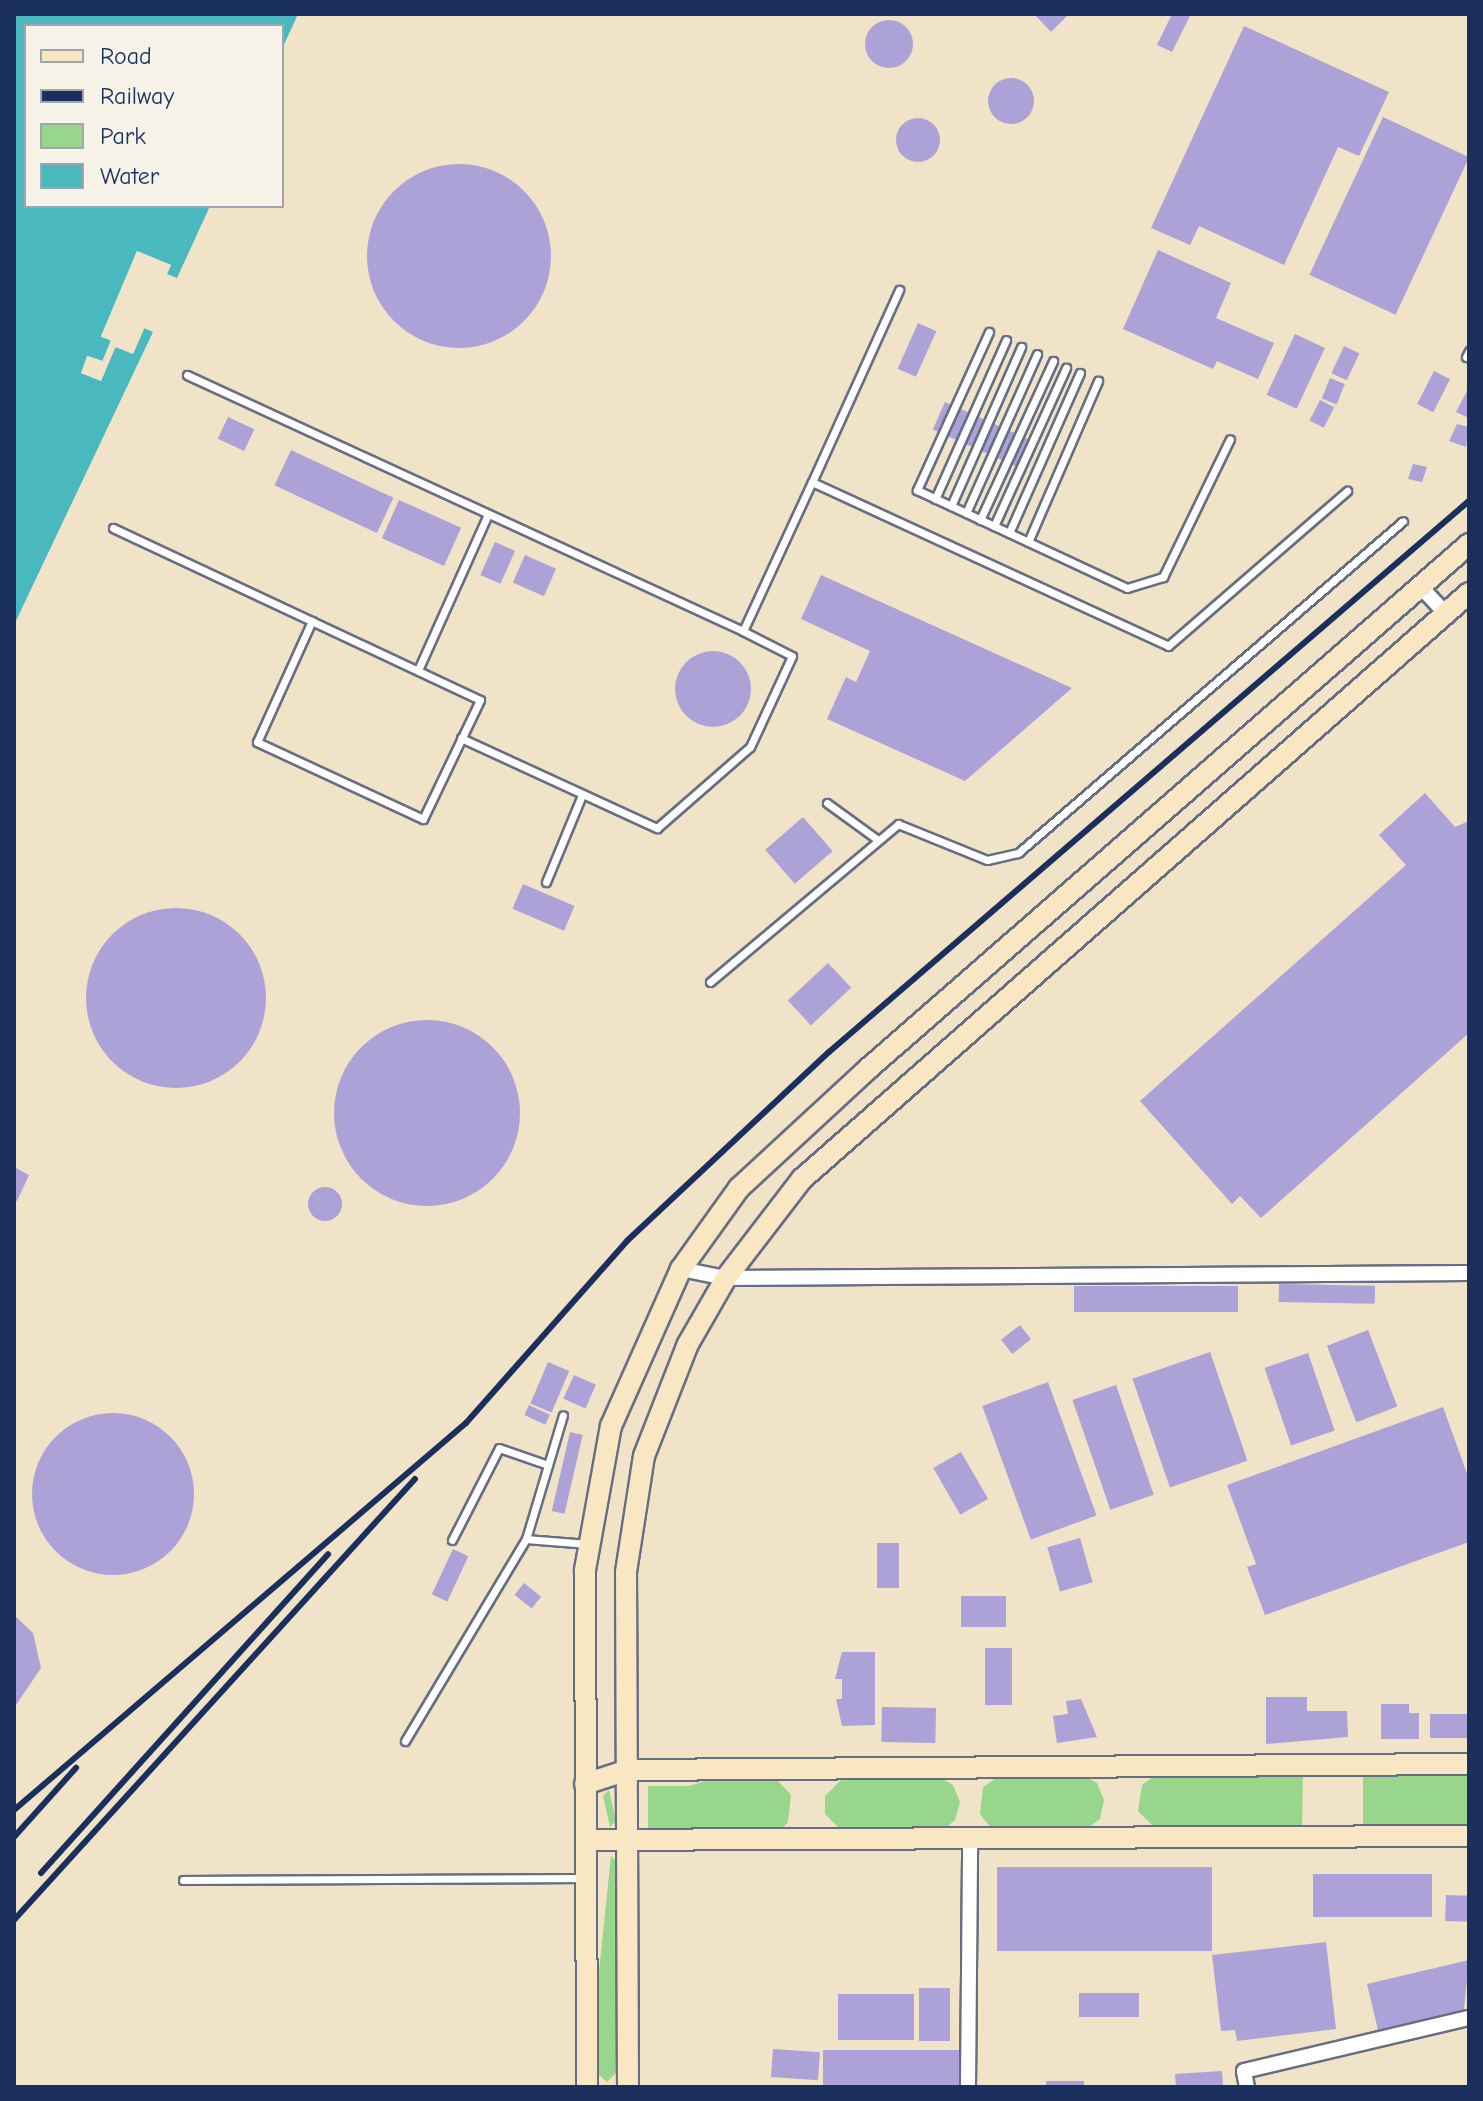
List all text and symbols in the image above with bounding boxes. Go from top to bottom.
legend [24,24,284,208]
text: Road [100,42,152,70]
text: Railway [100,82,174,110]
text: Park [100,122,146,150]
text: Water [100,162,159,190]

